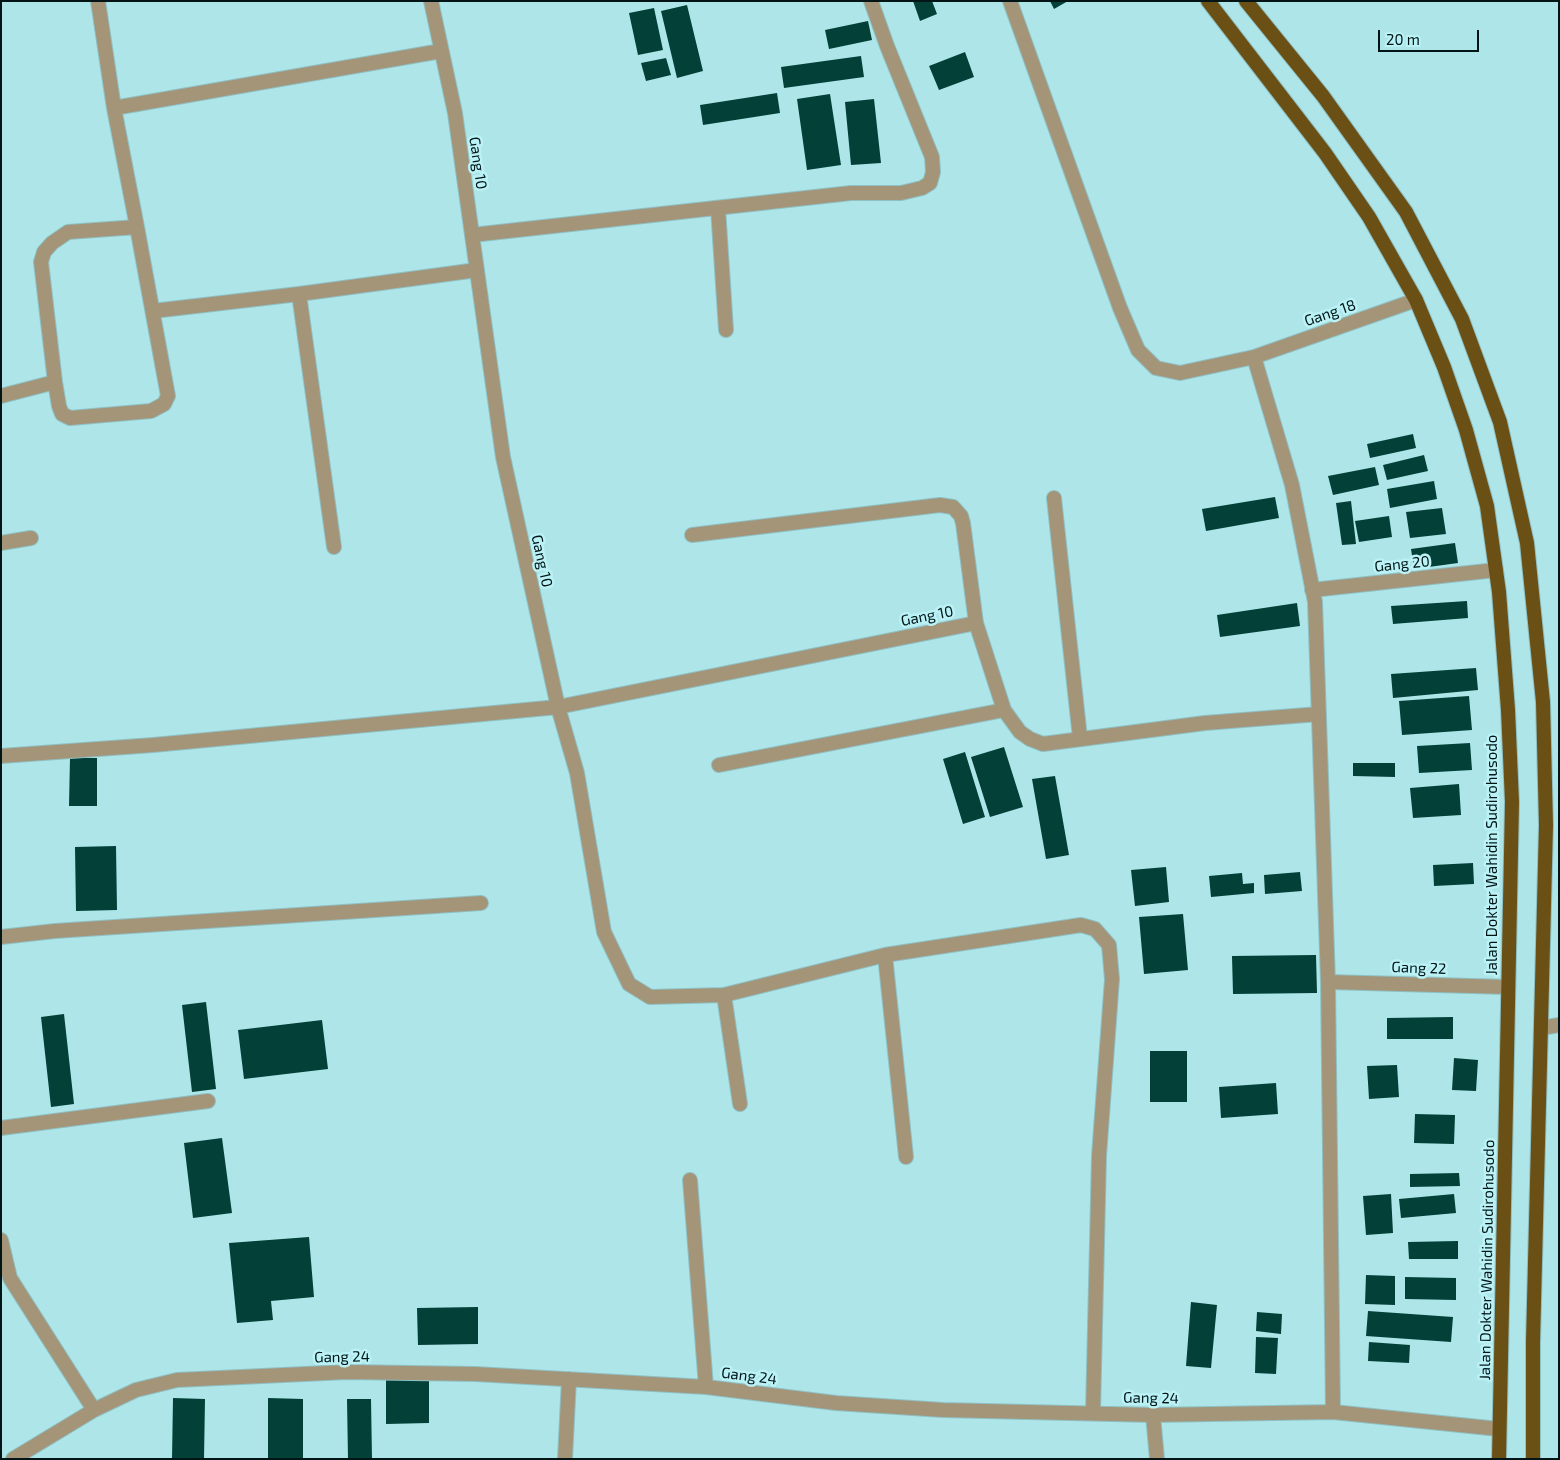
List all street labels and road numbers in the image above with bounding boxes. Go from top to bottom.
street label: Gang 10 [465,135,491,191]
street label: Gang 18 [1302,296,1358,330]
street label: Gang 10 [528,533,556,589]
street label: Gang 20 [1373,552,1431,576]
street label: Gang 10 [899,602,955,630]
street label: Jalan Dokter Wahidin Sudirohusodo [1483,735,1501,975]
street label: Gang 22 [1391,958,1447,978]
street label: Jalan Dokter Wahidin Sudirohusodo [1476,1140,1498,1380]
street label: Gang 24 [314,1348,370,1366]
street label: Gang 24 [720,1364,778,1388]
street label: Gang 24 [1123,1389,1179,1407]

